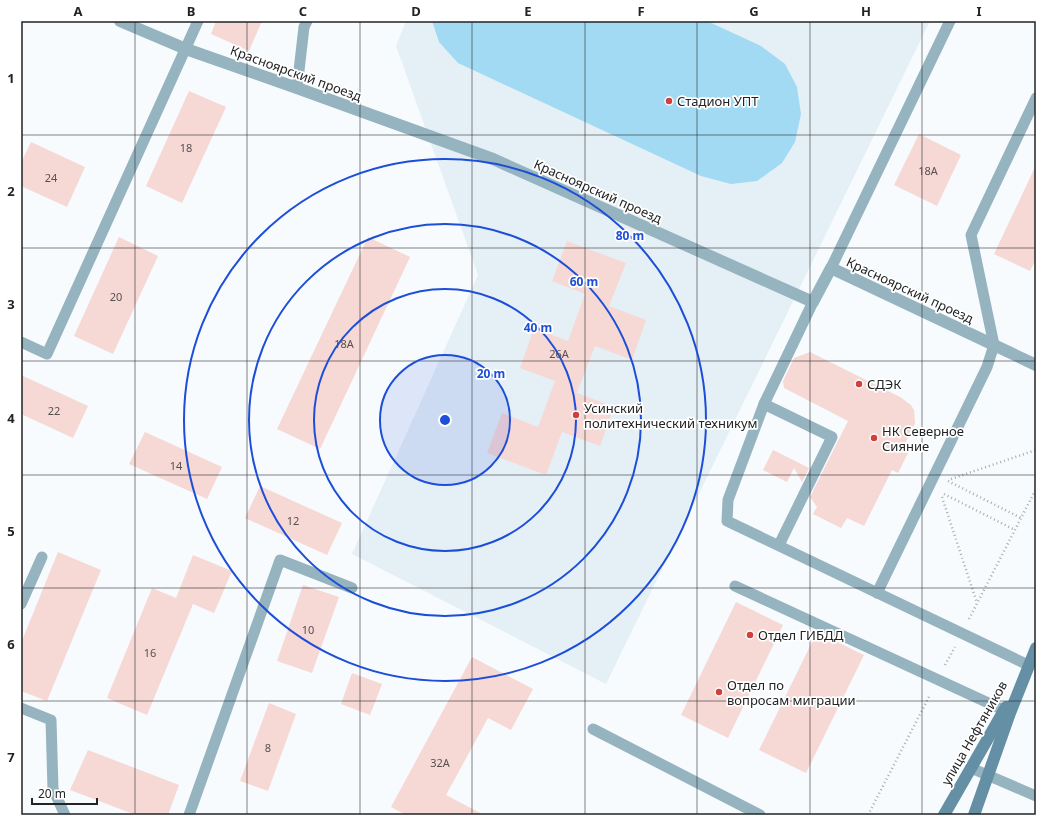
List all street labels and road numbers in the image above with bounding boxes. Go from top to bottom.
street label: Красноярский проезд [228,41,364,105]
street label: Красноярский проезд [531,155,665,227]
street label: Красноярский проезд [843,253,977,327]
street label: улица Нефтяников [937,677,1011,789]

